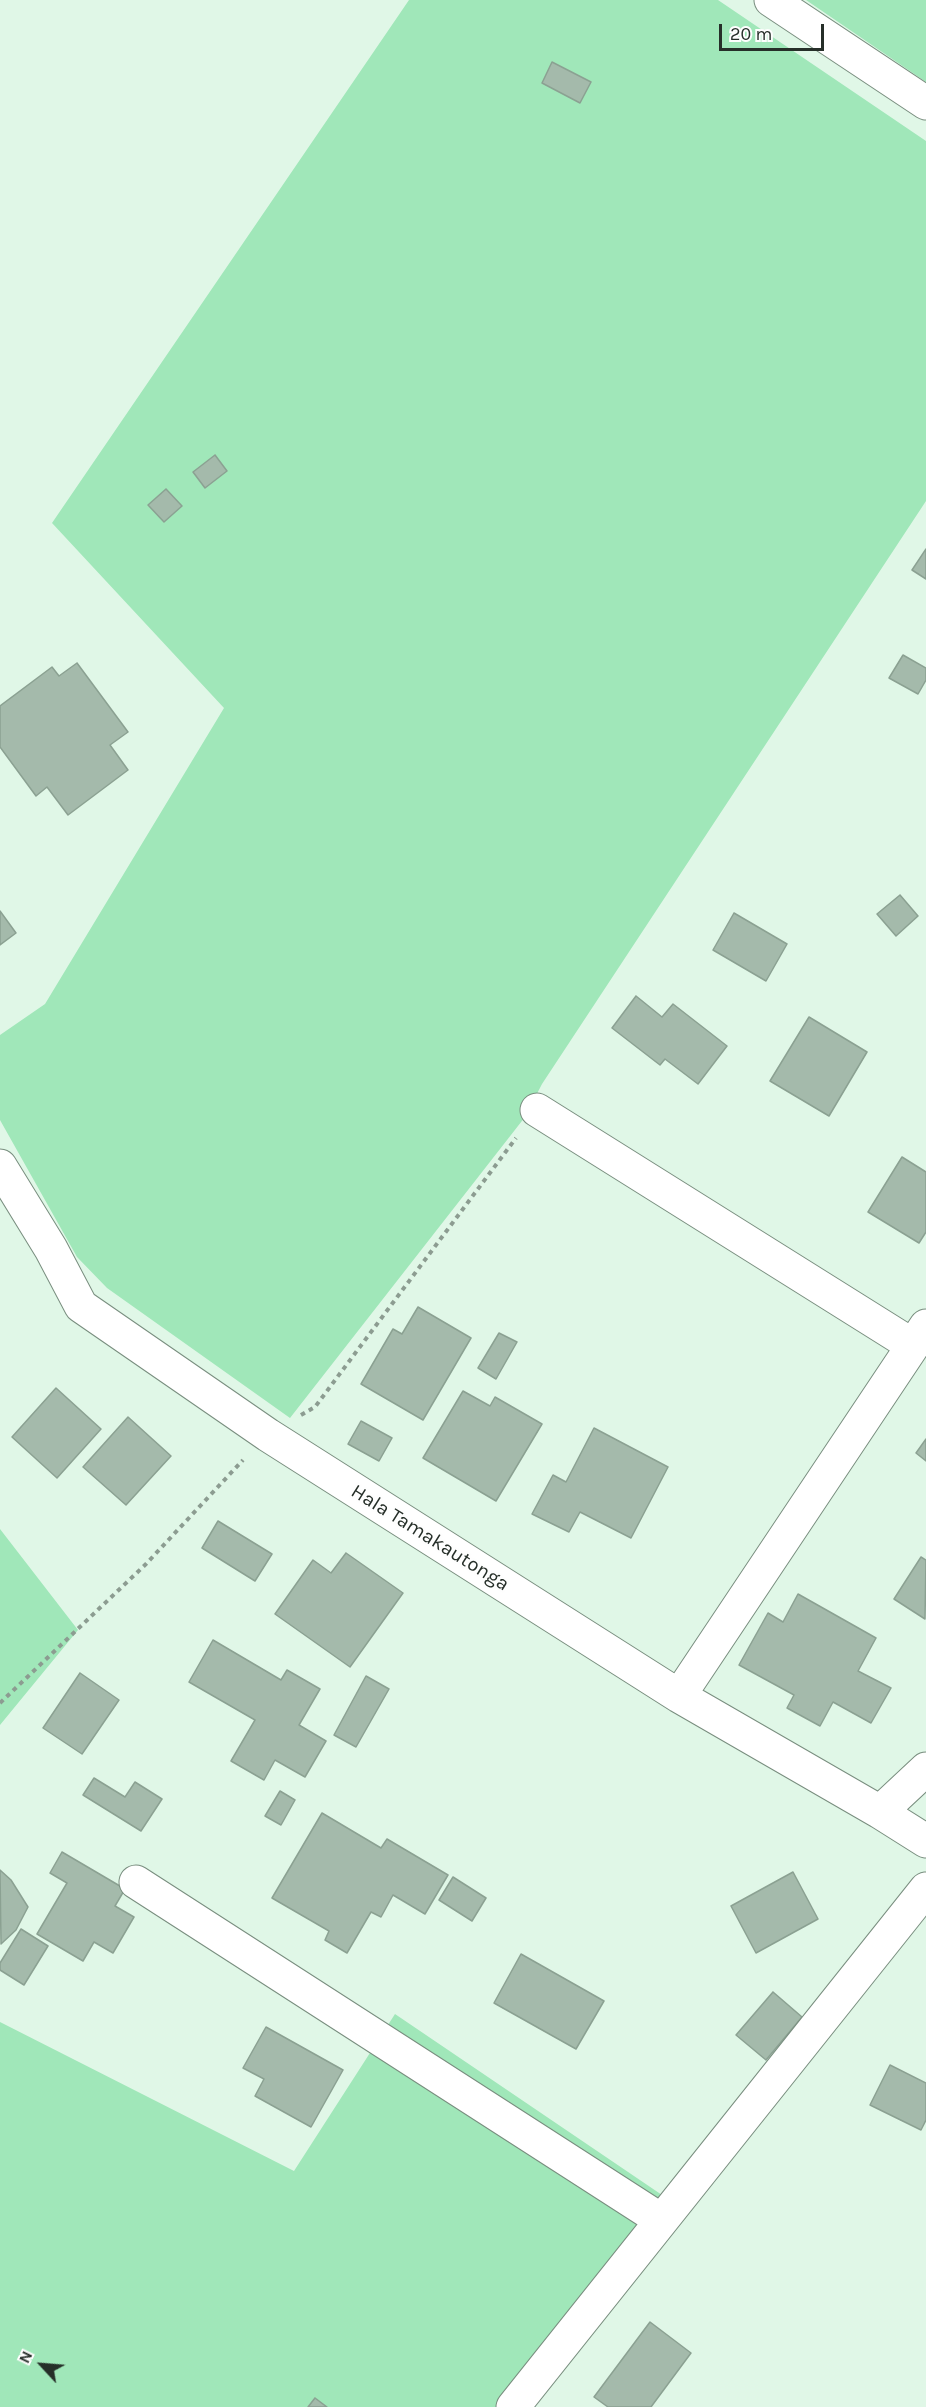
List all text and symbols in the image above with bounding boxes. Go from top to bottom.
scale bar [722,12,827,50]
text: 20 m [730,23,772,45]
street label: Hala Tamakautonga [346,1480,514,1596]
north arrow [12,2335,72,2395]
text: N [14,2348,36,2366]

